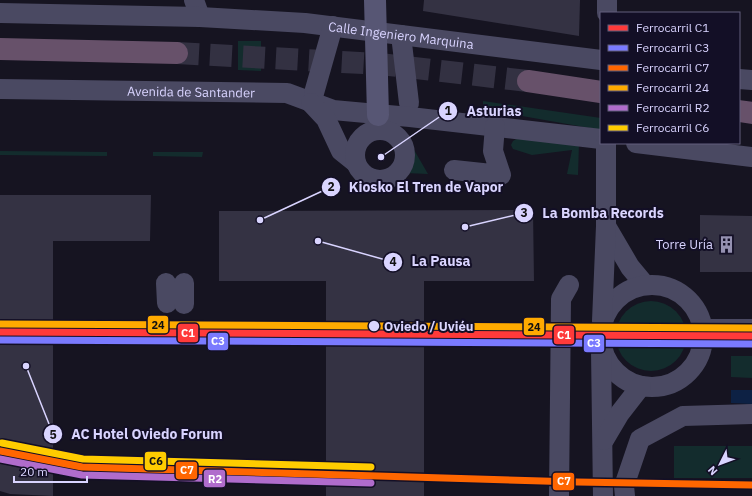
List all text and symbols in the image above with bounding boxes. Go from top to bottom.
legend [600,12,740,144]
street label: Calle Ingeniero Marquina [327,17,475,53]
text: Ferrocarril C1 [636,20,709,35]
text: Ferrocarril C3 [636,40,709,55]
text: Ferrocarril C7 [636,60,709,75]
text: Ferrocarril 24 [636,80,709,95]
street label: Avenida de Santander [127,82,255,101]
callout: Asturias [438,98,529,124]
text: Ferrocarril R2 [636,100,710,115]
text: Asturias [467,102,521,120]
text: 1 [444,103,452,118]
text: Ferrocarril C6 [636,120,709,135]
callout: Kiosko El Tren de Vapor [321,174,511,200]
text: Kiosko El Tren de Vapor [349,178,504,196]
text: 2 [327,179,335,194]
callout: La Bomba Records [514,200,672,226]
text: La Bomba Records [542,204,664,222]
text: 3 [520,205,528,220]
building icon: Torre Uría [716,234,736,254]
place label: Torre Uría [656,236,713,253]
callout: La Pausa [383,249,478,275]
text: La Pausa [411,252,471,270]
text: 4 [389,254,397,269]
line badge: 24 [147,315,169,334]
line badge: 24 [523,317,545,336]
text: 24 [151,318,165,332]
place label: Oviedo / Uviéu [384,318,473,335]
marker: Oviedo / Uviéu [367,319,381,333]
text: 24 [527,320,541,334]
line badge: C1 [177,323,199,343]
line badge: C1 [553,325,575,345]
text: C1 [181,326,195,340]
text: C1 [557,328,571,342]
line badge: C3 [207,332,229,351]
text: C3 [211,334,225,348]
line badge: C3 [583,334,605,353]
text: C3 [587,336,601,350]
callout: AC Hotel Oviedo Forum [43,421,231,447]
text: AC Hotel Oviedo Forum [71,425,223,443]
text: 5 [49,427,57,442]
north arrow [700,444,740,484]
line badge: C6 [144,451,167,471]
text: C6 [149,454,163,468]
scale bar [14,458,87,484]
line badge: C7 [175,461,198,480]
text: C7 [180,463,194,477]
text: N [705,463,720,478]
text: 20 m [20,464,48,479]
line badge: R2 [203,469,226,488]
text: R2 [208,472,222,486]
line badge: C7 [552,472,575,491]
text: C7 [557,474,571,488]

